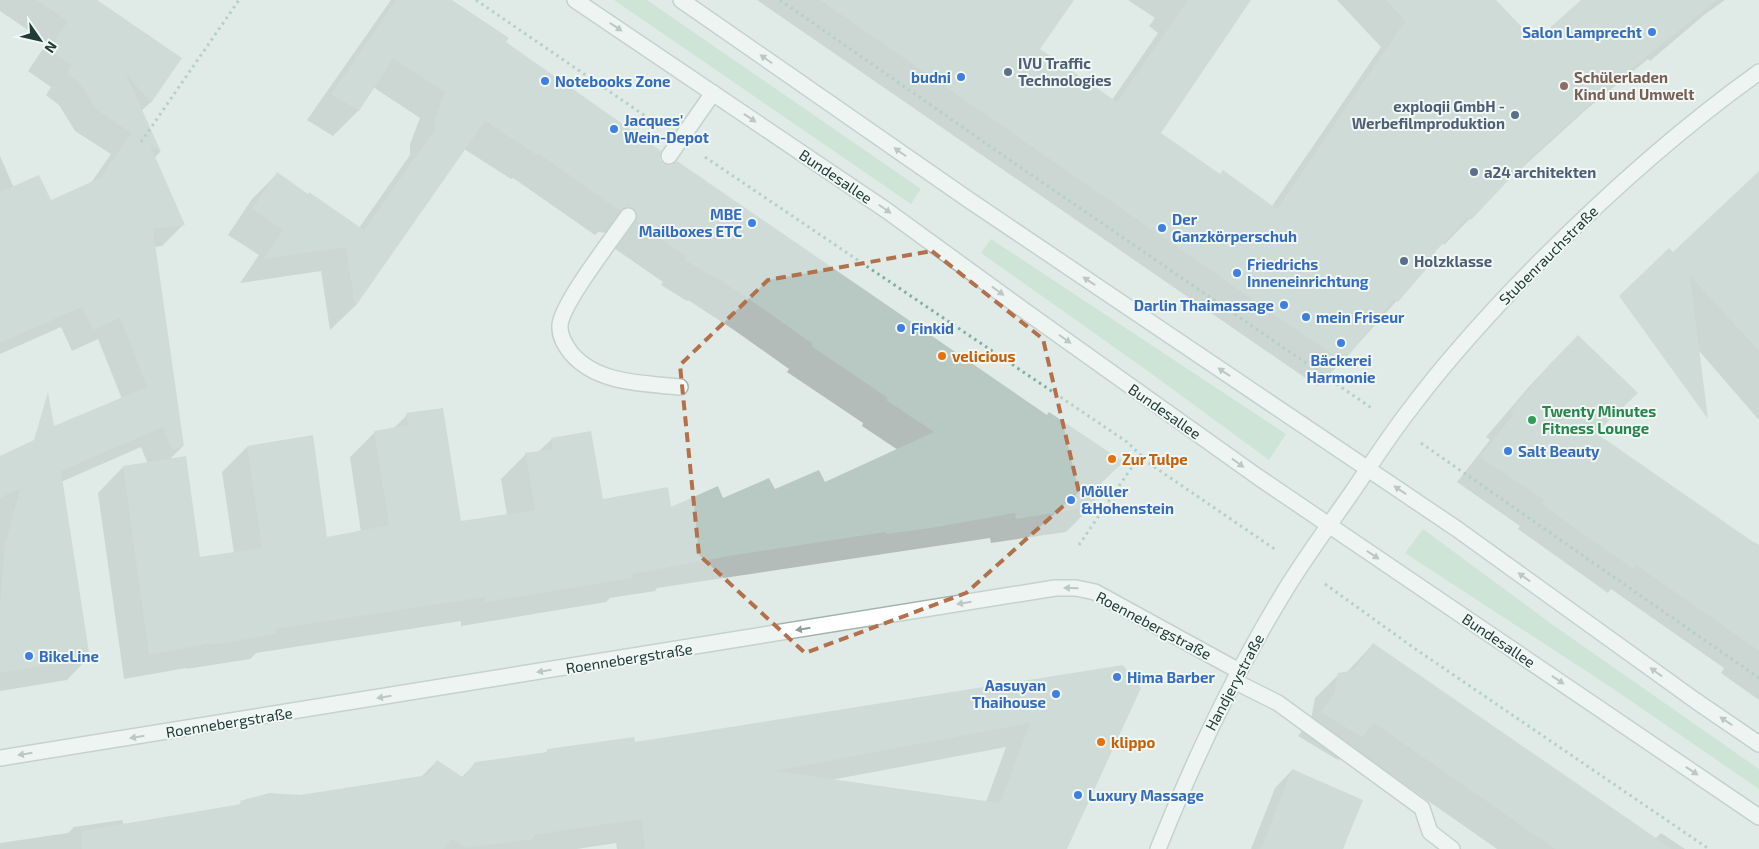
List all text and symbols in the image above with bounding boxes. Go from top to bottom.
north arrow [15,15,65,65]
one-way arrow [609,22,622,32]
place label: Salon Lamprecht [1522,23,1642,41]
marker: Salon Lamprecht [1646,26,1658,38]
text: N [41,39,61,56]
one-way arrow [759,54,773,64]
place label: IVU Traffic Technologies [1018,54,1112,89]
marker: IVU Traffic Technologies [1002,66,1014,78]
place label: budni [911,68,951,86]
place label: Schülerladen Kind und Umwelt [1574,68,1694,103]
marker: budni [955,71,967,83]
place label: Notebooks Zone [555,72,671,90]
marker: Notebooks Zone [539,75,551,87]
marker: Schülerladen Kind und Umwelt [1558,80,1570,92]
place label: exploqii GmbH - Werbefilmproduktion [1352,97,1505,132]
marker: exploqii GmbH - Werbefilmproduktion [1509,109,1521,121]
place label: Jacques' Wein-Depot [624,111,709,146]
one-way arrow [744,113,757,123]
marker: Jacques' Wein-Depot [608,123,620,135]
street label: Bundesallee [796,145,876,207]
one-way arrow [893,147,906,157]
place label: a24 architekten [1484,163,1596,181]
marker: a24 architekten [1468,166,1480,178]
street label: Stubenrauchstraße [1495,202,1601,308]
one-way arrow [878,204,892,214]
place label: MBE Mailboxes ETC [639,205,742,240]
place label: Der Ganzkörperschuh [1172,210,1297,245]
marker: MBE Mailboxes ETC [746,217,758,229]
marker: Der Ganzkörperschuh [1156,222,1168,234]
place label: Holzklasse [1414,252,1492,270]
place label: Friedrichs Inneneinrichtung [1247,255,1369,290]
marker: Holzklasse [1398,255,1410,267]
marker: Friedrichs Inneneinrichtung [1231,267,1243,279]
one-way arrow [1082,276,1096,286]
one-way arrow [991,286,1004,297]
place label: Darlin Thaimassage [1134,296,1274,314]
marker: Darlin Thaimassage [1278,299,1290,311]
place label: mein Friseur [1316,308,1405,326]
marker: mein Friseur [1300,311,1312,323]
place label: Finkid [911,319,954,337]
marker: Finkid [895,322,907,334]
one-way arrow [1058,334,1072,344]
marker: Bäckerei Harmonie [1335,337,1347,349]
place label: velicious [952,347,1015,365]
marker: velicious [936,350,948,362]
place label: Bäckerei Harmonie [1306,351,1376,386]
one-way arrow [1217,367,1231,376]
street label: Bundesallee [1125,380,1205,442]
place label: Twenty Minutes Fitness Lounge [1542,402,1656,437]
marker: Twenty Minutes Fitness Lounge [1526,414,1538,426]
place label: Salt Beauty [1518,442,1600,461]
marker: Salt Beauty [1502,445,1514,457]
place label: Zur Tulpe [1122,450,1188,468]
marker: Zur Tulpe [1106,453,1118,465]
one-way arrow [1232,458,1245,468]
place label: Möller &Hohenstein [1081,482,1174,517]
one-way arrow [1394,486,1407,495]
marker: Möller &Hohenstein [1065,494,1077,506]
one-way arrow [1366,550,1379,560]
one-way arrow [1518,572,1531,583]
one-way arrow [1063,584,1079,592]
street label: Roennebergstraße [1093,587,1215,663]
one-way arrow [955,599,971,607]
street label: Bundesallee [1459,609,1539,671]
one-way arrow [795,626,811,634]
street label: Handjerystraße [1201,630,1268,734]
street label: Roennebergstraße [564,639,694,677]
place label: BikeLine [39,647,99,665]
marker: BikeLine [23,650,35,662]
one-way arrow [1649,667,1663,677]
one-way arrow [536,668,552,676]
place label: Hima Barber [1127,668,1215,686]
marker: Hima Barber [1111,671,1123,683]
one-way arrow [1551,675,1565,685]
place label: Aasuyan Thaihouse [972,676,1046,711]
marker: Aasuyan Thaihouse [1050,688,1062,700]
one-way arrow [375,693,391,701]
street label: Roennebergstraße [164,703,294,741]
one-way arrow [1719,716,1732,726]
one-way arrow [128,733,144,741]
place label: klippo [1111,733,1155,751]
marker: klippo [1095,736,1107,748]
one-way arrow [17,750,33,758]
one-way arrow [1686,766,1699,776]
place label: Luxury Massage [1088,786,1204,805]
marker: Luxury Massage [1072,789,1084,801]

